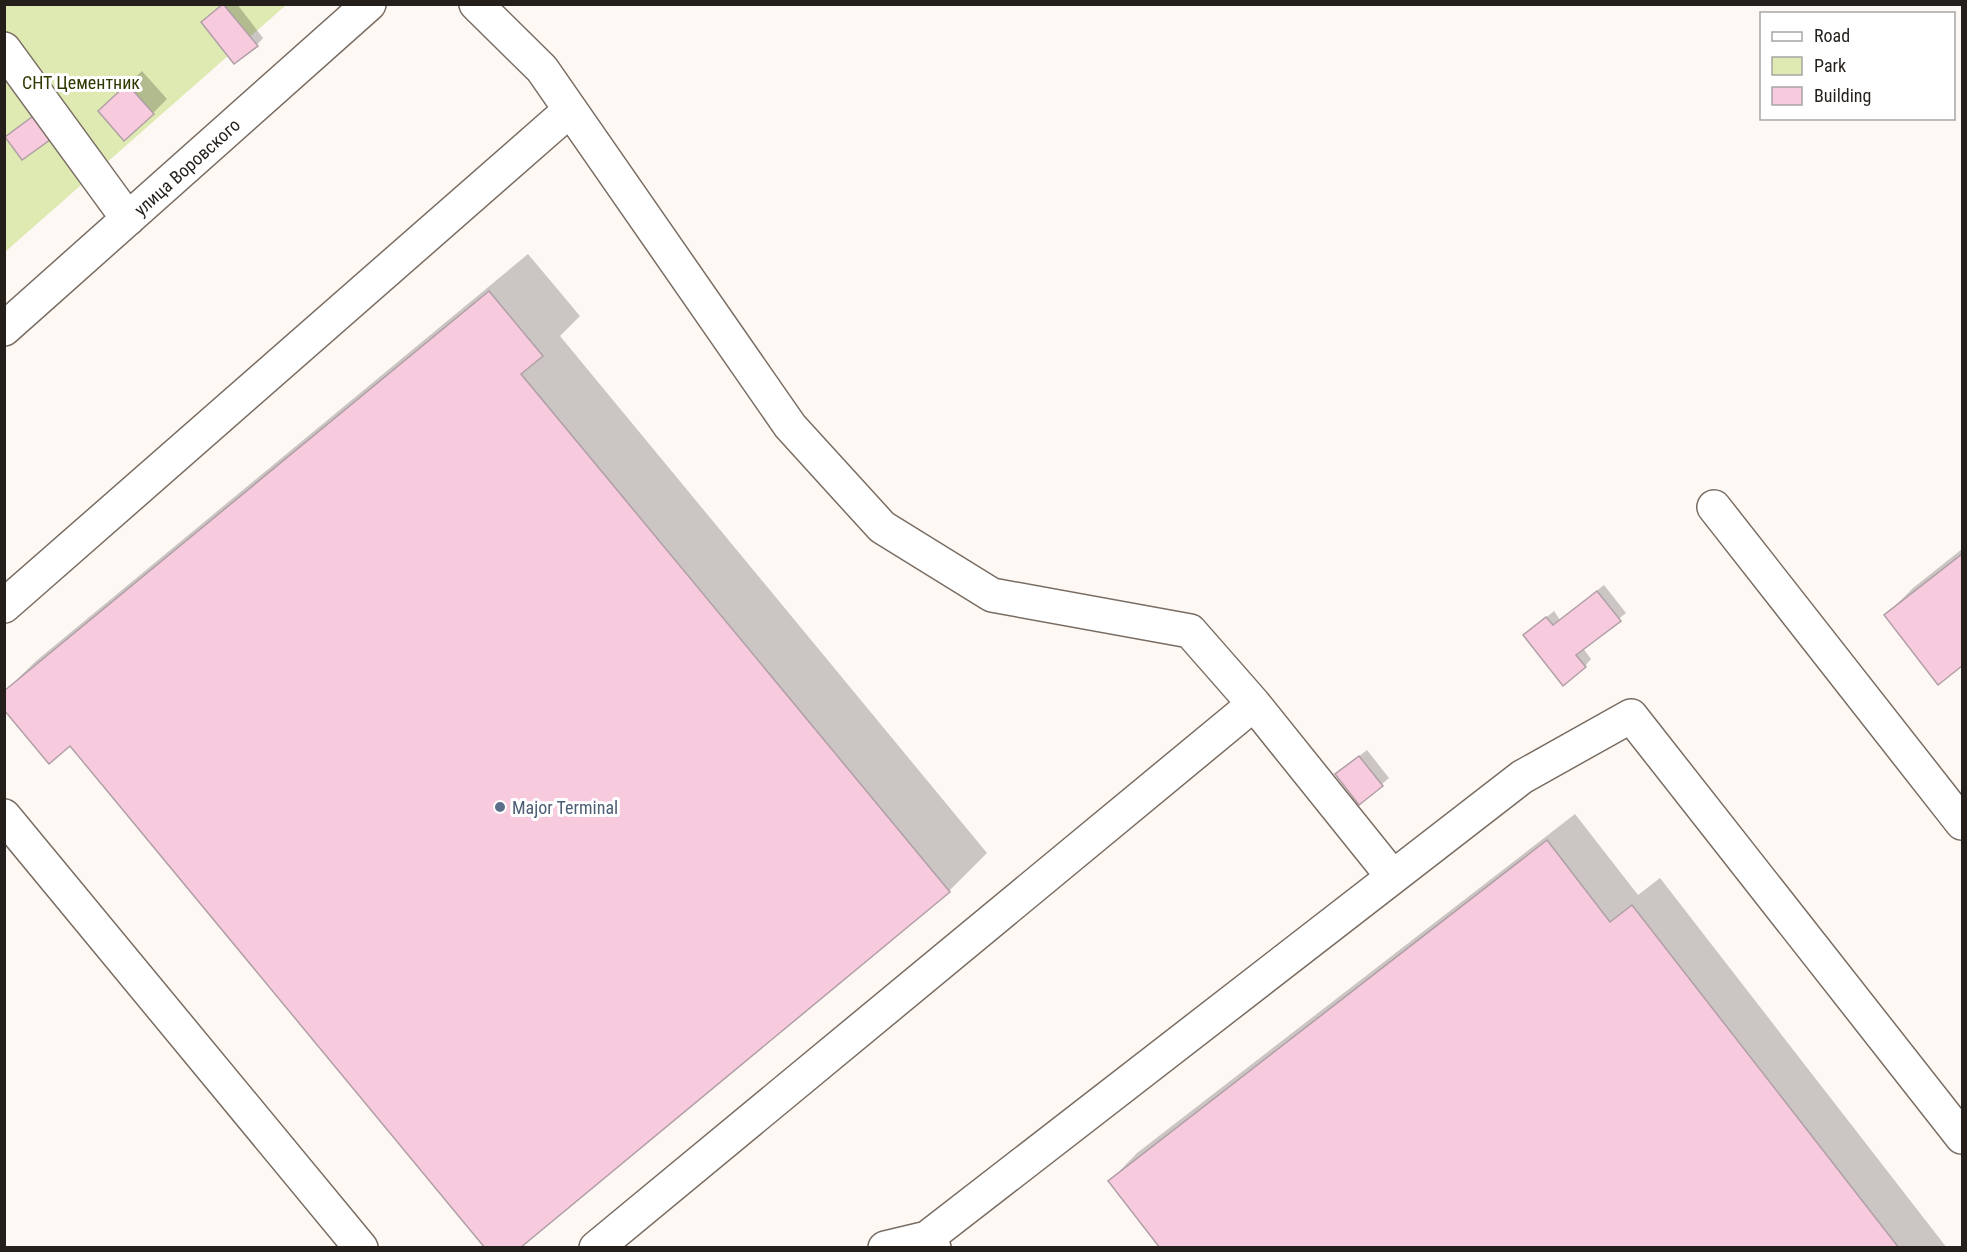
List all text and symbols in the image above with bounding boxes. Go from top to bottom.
legend [1760,12,1955,120]
text: Road [1814,25,1850,46]
text: Park [1814,55,1846,76]
park label: СНТ Цементник [22,72,140,93]
text: Building [1814,85,1871,106]
street label: улица Воровского [130,114,244,220]
place label: Major Terminal [512,797,618,818]
marker: Major Terminal [493,800,507,814]

